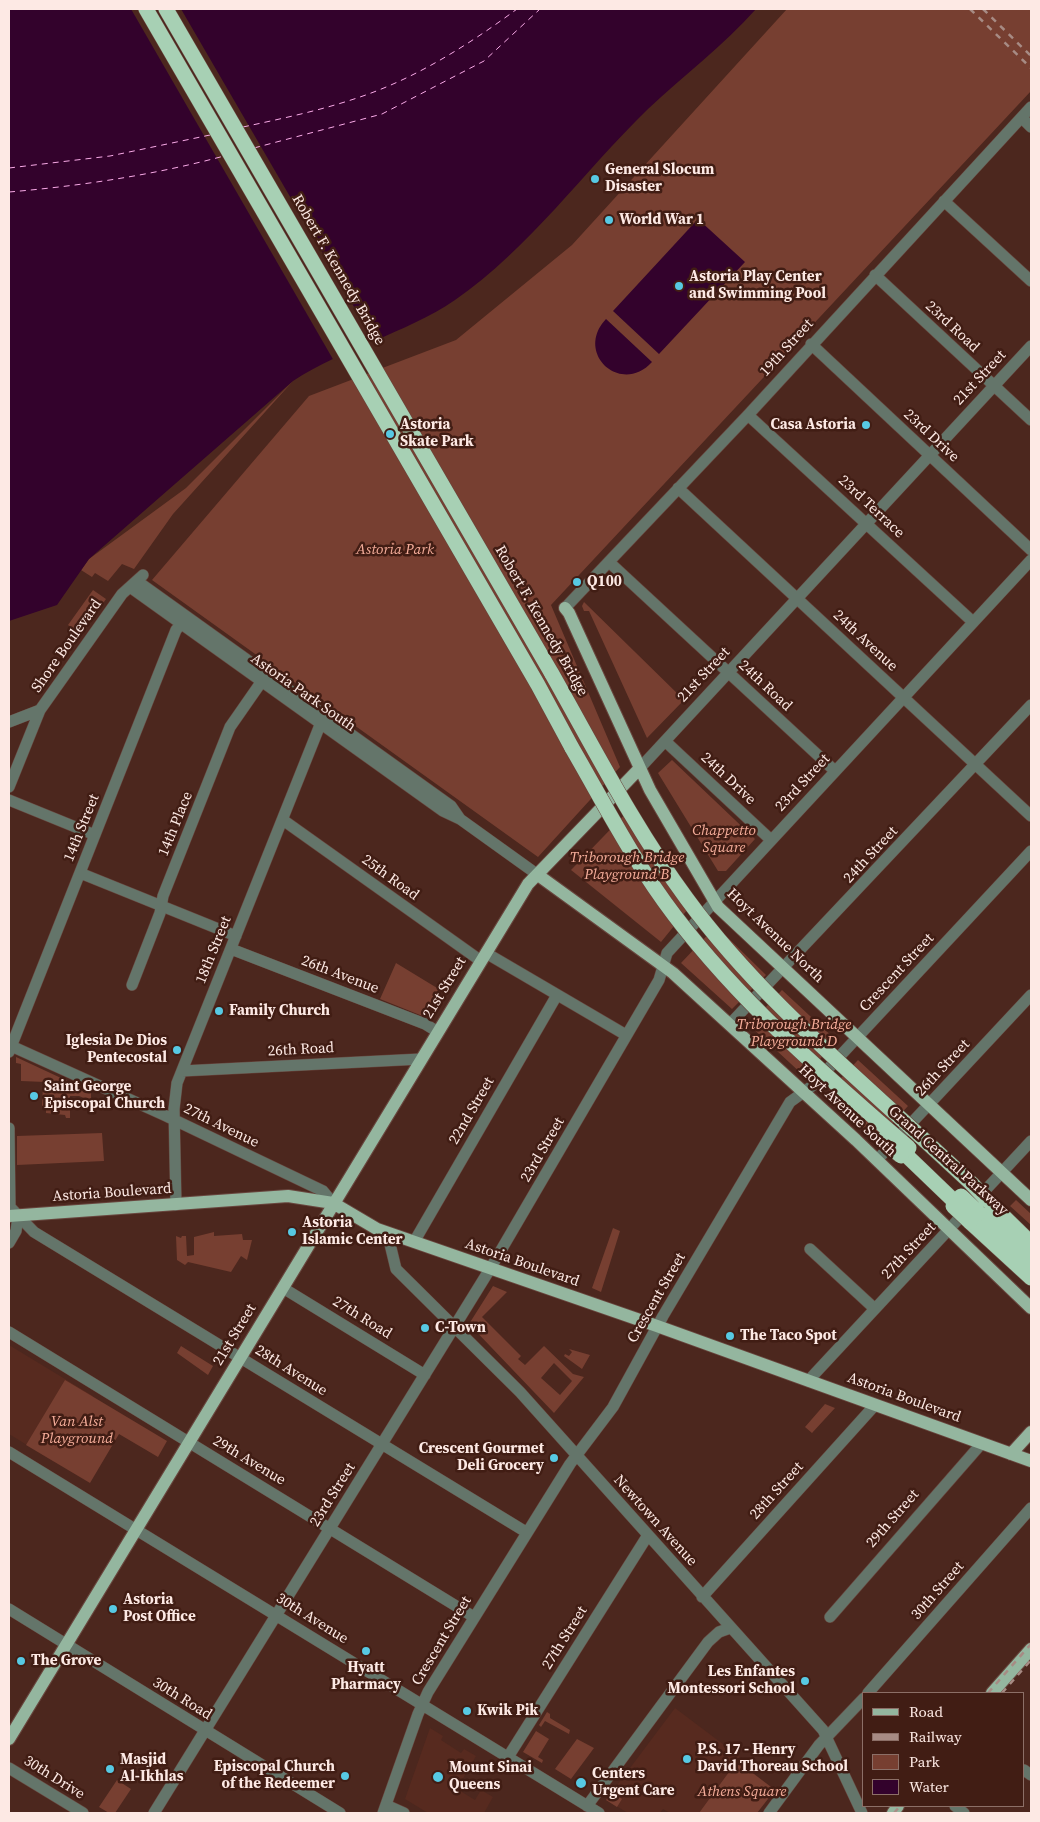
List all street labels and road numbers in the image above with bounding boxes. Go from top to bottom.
street label: Robert F. Kennedy Bridge [287,191,389,349]
street label: 23rd Road [921,298,983,356]
street label: 19th Street [757,316,817,380]
street label: 21st Street [950,347,1010,409]
street label: 23rd Drive [899,406,963,466]
street label: 23rd Terrace [834,472,908,542]
street label: Robert F. Kennedy Bridge [490,542,592,700]
street label: Shore Boulevard [28,596,106,696]
street label: 24th Avenue [829,607,901,675]
street label: 21st Street [674,644,734,706]
street label: Astoria Park South [247,650,359,736]
street label: 24th Road [735,657,795,715]
street label: 24th Drive [697,749,759,809]
street label: 23rd Street [772,751,834,815]
street label: 14th Place [155,789,197,859]
street label: 14th Street [60,792,104,864]
street label: 24th Street [840,823,902,887]
street label: 25th Road [358,851,422,905]
street label: Hoyt Avenue North [723,885,827,987]
street label: 18th Street [192,914,236,986]
street label: Crescent Street [856,930,938,1016]
street label: 26th Avenue [299,952,381,998]
street label: 21st Street [420,954,470,1022]
street label: 26th Street [912,1036,974,1100]
street label: 26th Road [267,1039,335,1061]
street label: Hoyt Avenue South [794,1061,900,1161]
street label: 22nd Street [445,1074,499,1148]
street label: 27th Avenue [180,1100,262,1152]
street label: Grand Central Parkway [884,1102,1012,1220]
street label: 23rd Street [517,1114,569,1186]
street label: Astoria Boulevard [52,1180,172,1206]
street label: 27th Street [878,1219,940,1283]
street label: Astoria Boulevard [463,1235,581,1291]
street label: Crescent Street [624,1250,690,1346]
street label: 27th Road [329,1293,395,1343]
street label: 21st Street [210,1301,260,1369]
street label: 28th Avenue [252,1342,330,1400]
street label: Astoria Boulevard [845,1369,963,1427]
street label: 29th Avenue [209,1432,289,1490]
street label: 28th Street [747,1459,807,1523]
street label: 23rd Street [306,1460,360,1530]
street label: Newtown Avenue [609,1472,701,1570]
street label: 29th Street [863,1486,923,1552]
street label: 30th Street [908,1558,968,1624]
street label: 30th Avenue [273,1590,351,1648]
street label: Crescent Street [408,1593,476,1689]
street label: 27th Street [539,1603,591,1673]
street label: 30th Road [149,1674,215,1724]
street label: 30th Drive [20,1752,88,1804]

